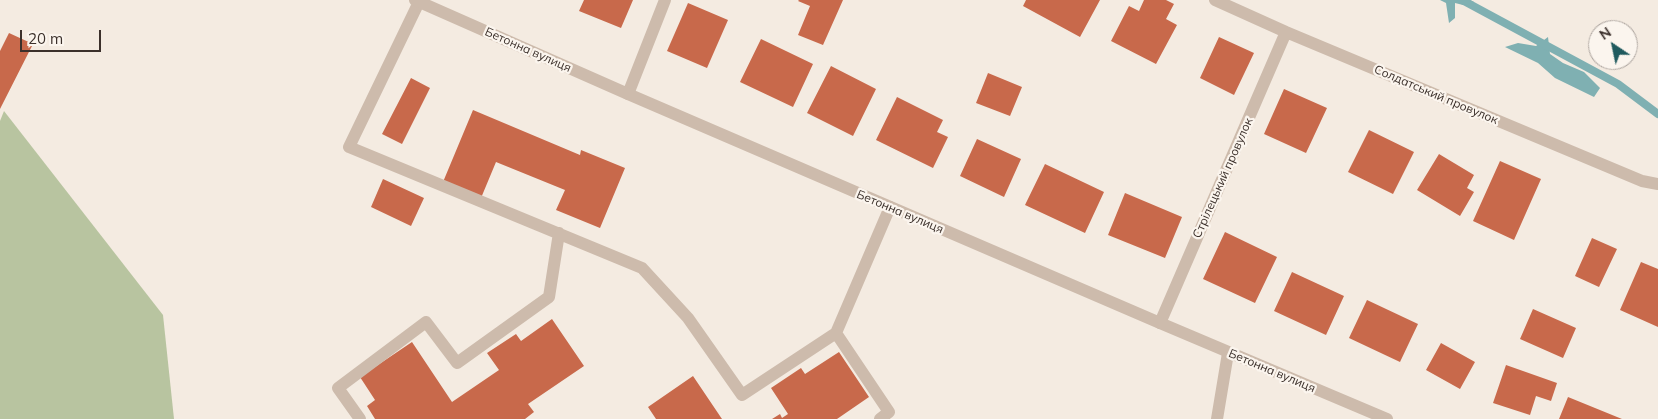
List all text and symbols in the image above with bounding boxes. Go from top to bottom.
scale bar [22,20,104,52]
north arrow [1588,20,1638,70]
text: N [1596,23,1615,44]
street label: Бетонна вулиця [483,25,573,75]
text: 20 m [28,29,63,48]
street label: Солдатський провулок [1372,62,1500,128]
street label: Стрілецький провулок [1190,116,1256,240]
street label: Бетонна вулиця [854,187,946,237]
street label: Бетонна вулиця [1226,346,1318,396]

